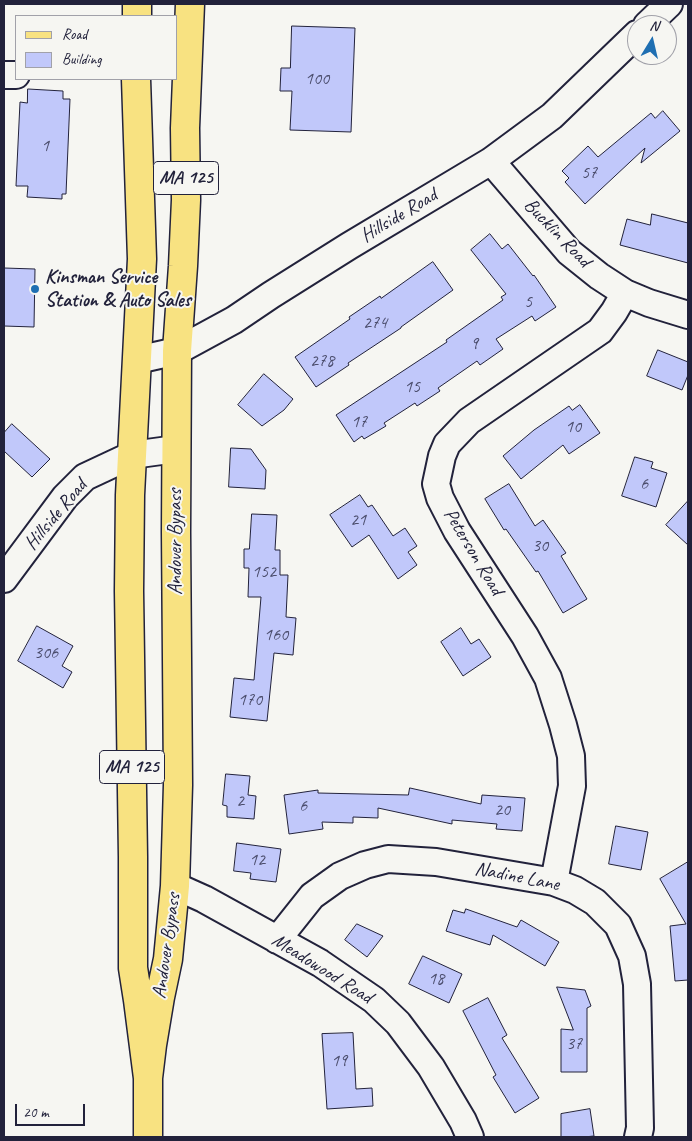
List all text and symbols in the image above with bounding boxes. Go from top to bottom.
legend [15,15,178,80]
north arrow [627,15,677,65]
text: N [649,17,660,35]
text: Road [62,25,87,44]
text: Building [62,50,101,69]
house number: 100 [305,68,329,90]
house number: 1 [41,135,49,157]
road number: MA 125 [154,162,218,194]
house number: 57 [581,162,597,184]
street label: Hillside Road [356,184,442,248]
street label: Bucklin Road [518,194,596,272]
place label: Kinsman Service Station & Auto Sales [45,266,191,313]
marker: Kinsman Service Station & Auto Sales [29,283,41,295]
house number: 5 [524,291,532,313]
house number: 274 [363,312,387,334]
house number: 9 [470,333,478,355]
house number: 278 [310,350,334,372]
house number: 15 [404,376,420,398]
house number: 17 [351,411,367,433]
house number: 10 [565,416,581,438]
house number: 6 [640,473,648,495]
street label: Hillside Road [19,475,93,555]
street label: Andover Bypass [164,489,188,595]
street label: Peterson Road [438,504,508,600]
house number: 21 [350,509,366,531]
house number: 30 [532,535,548,557]
house number: 152 [252,561,276,583]
house number: 160 [264,624,288,646]
house number: 306 [34,642,58,664]
house number: 170 [238,689,262,711]
road number: MA 125 [100,750,164,784]
house number: 2 [236,790,244,812]
house number: 6 [299,795,307,817]
house number: 20 [494,799,510,821]
house number: 12 [249,849,265,871]
street label: Nadine Lane [473,857,561,897]
street label: Andover Bypass [148,892,186,1000]
street label: Meadowood Road [267,928,377,1010]
house number: 18 [428,968,444,990]
house number: 37 [566,1033,582,1055]
house number: 19 [331,1050,347,1072]
scale bar [18,1094,88,1126]
text: 20 m [23,1103,49,1122]

